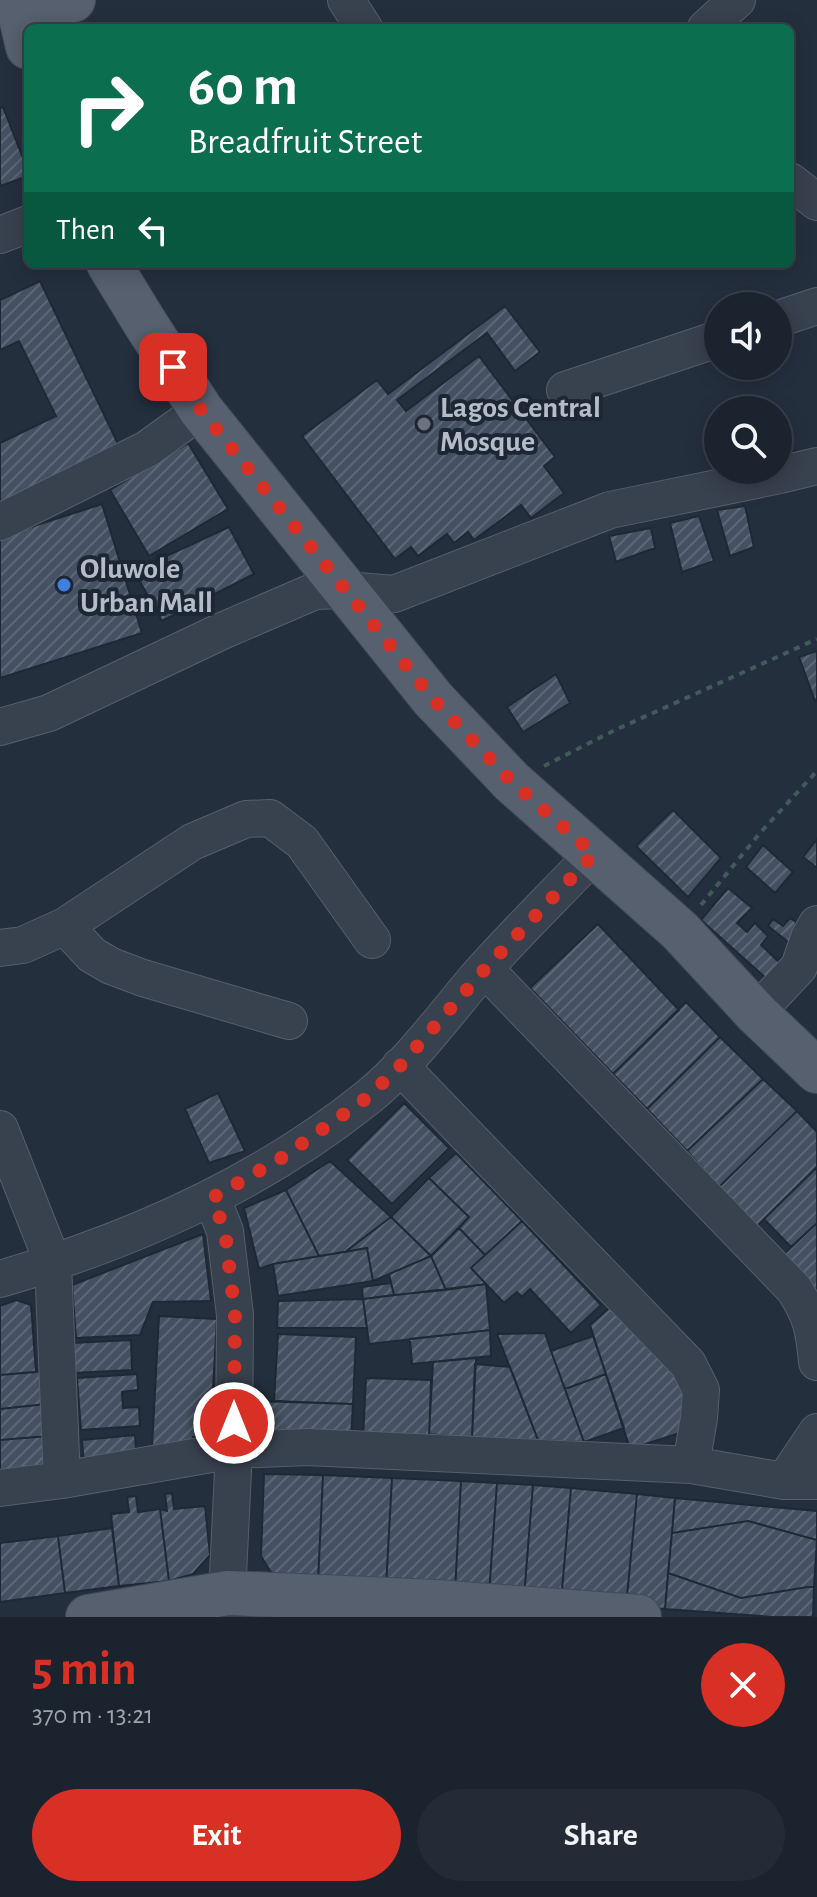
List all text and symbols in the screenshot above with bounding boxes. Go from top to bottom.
icon: right [56,56,160,160]
text: 60 m [188,59,298,115]
text: Breadfruit Street [188,124,422,160]
icon: left [131,208,175,252]
text: Then [56,215,115,245]
map controls [704,292,792,484]
button: sound [704,292,792,380]
pin [139,333,207,401]
icon: arrive [151,345,195,389]
place label: Lagos Central Mosque [440,393,601,457]
button: search [704,396,792,484]
marker: Lagos Central Mosque [415,415,433,433]
place label: Oluwole Urban Mall [80,554,213,618]
marker: Oluwole Urban Mall [55,576,73,594]
position arrow [192,1381,276,1465]
button: close [701,1643,785,1727]
text: 5 min [32,1646,137,1694]
text: 370 m · 13:21 [32,1702,153,1728]
button: Exit [32,1789,401,1881]
button: Share [417,1789,785,1881]

